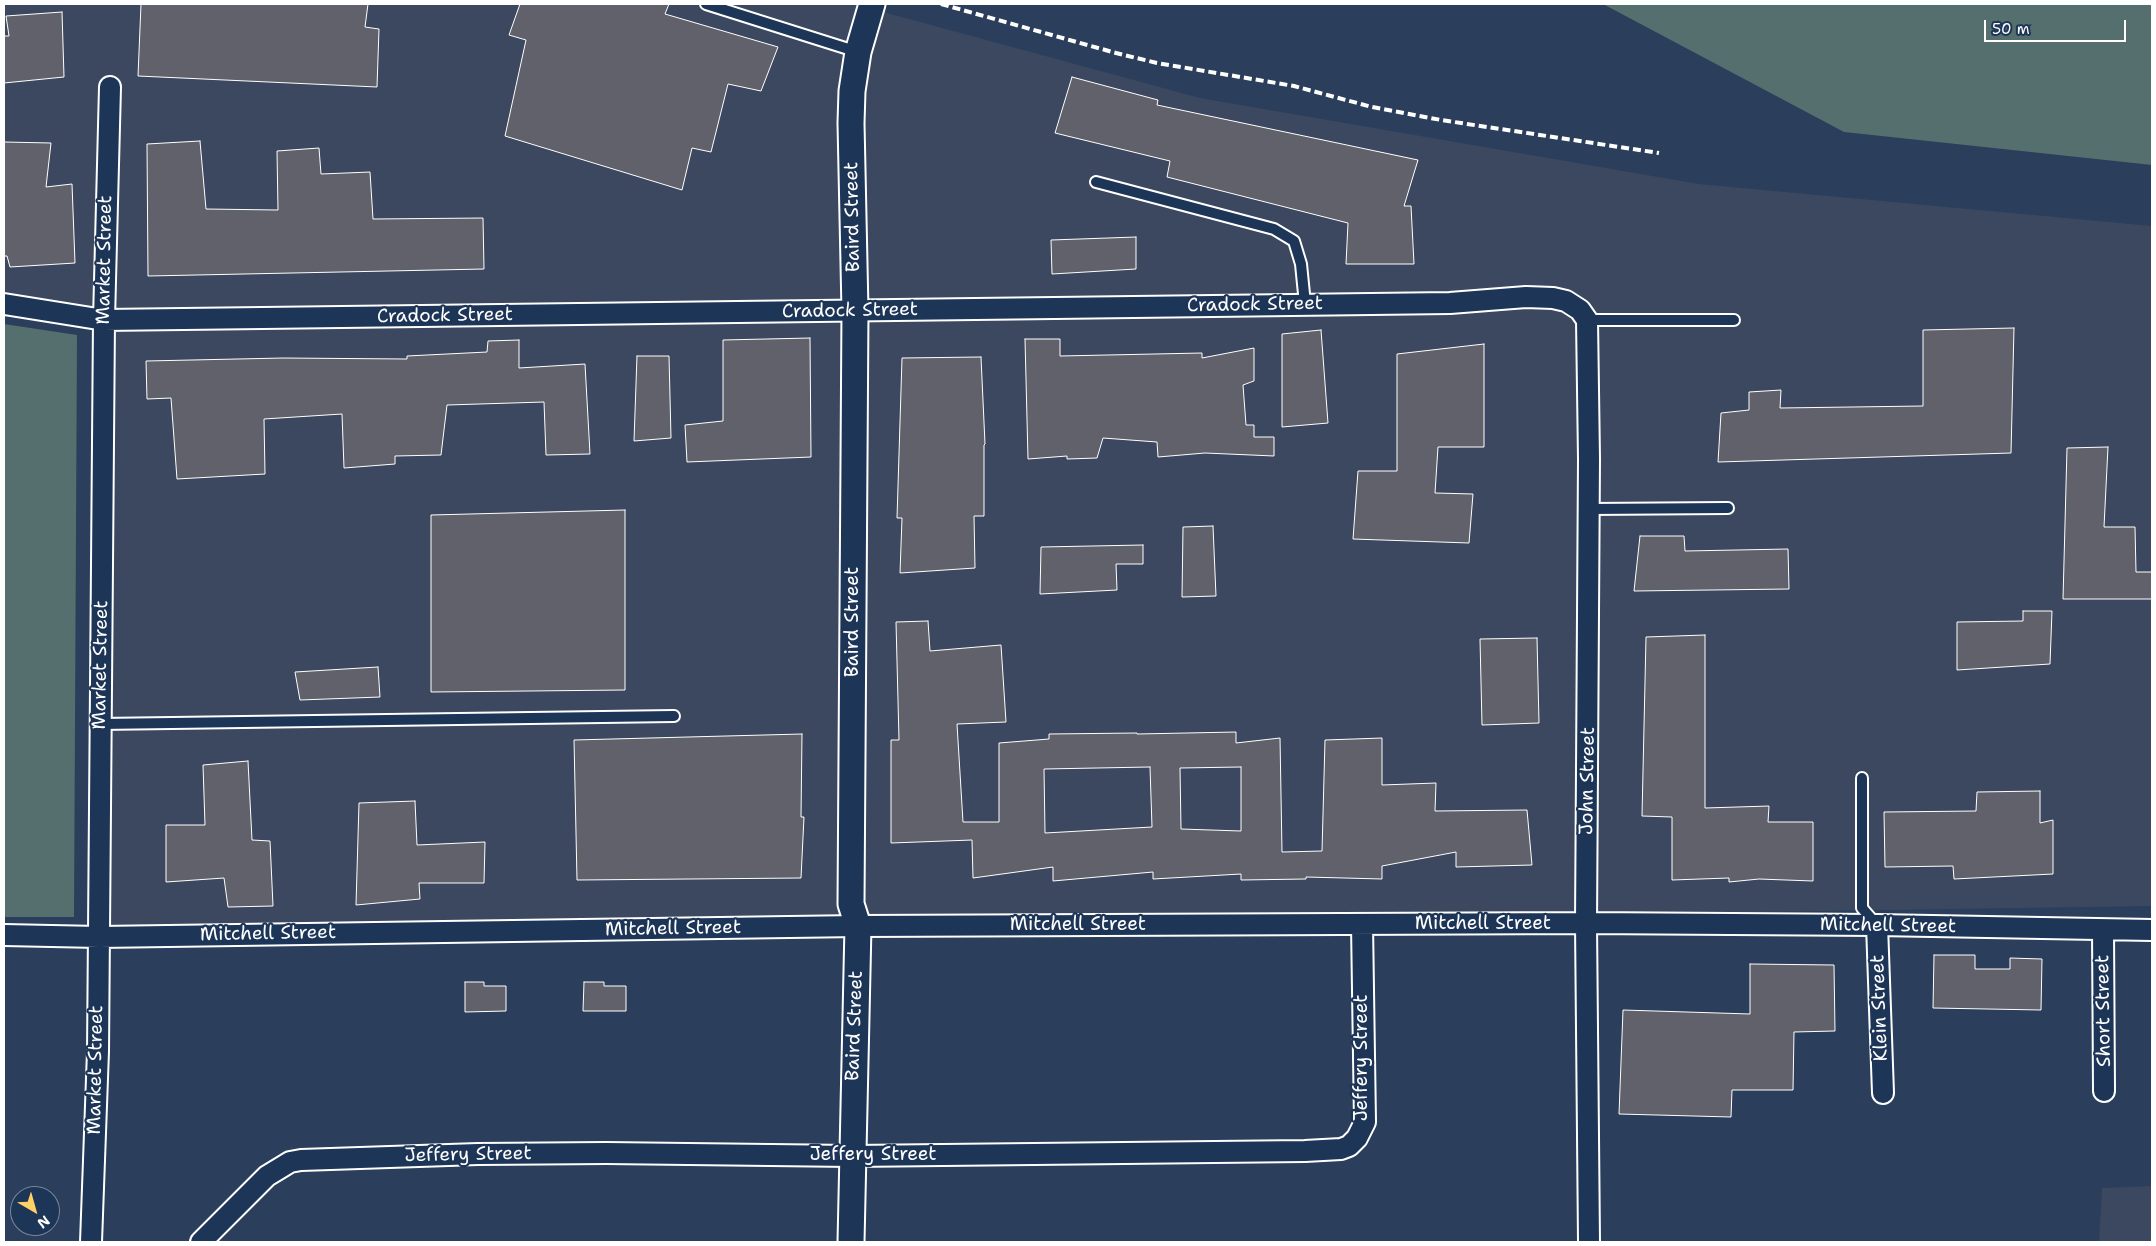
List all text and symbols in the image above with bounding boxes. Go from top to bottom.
scale bar [1986,10,2128,42]
text: 50 m [1992,19,2030,39]
street label: Baird Street [841,162,865,272]
street label: Market Street [92,195,118,325]
street label: Cradock Street [1187,292,1323,318]
street label: Cradock Street [782,298,918,324]
street label: Cradock Street [377,303,513,329]
street label: Baird Street [842,567,864,677]
street label: Market Street [88,600,114,730]
street label: John Street [1576,727,1600,835]
street label: Mitchell Street [1415,913,1551,935]
street label: Mitchell Street [1820,913,1956,939]
street label: Mitchell Street [1010,914,1146,936]
street label: Mitchell Street [605,916,741,942]
street label: Mitchell Street [200,921,336,947]
street label: Klein Street [1867,954,1893,1062]
street label: Short Street [2092,955,2116,1067]
street label: Baird Street [842,970,868,1082]
street label: Jeffery Street [1351,994,1373,1122]
street label: Market Street [83,1005,109,1135]
street label: Jeffery Street [404,1142,532,1168]
street label: Jeffery Street [809,1144,937,1166]
north arrow [10,1186,60,1236]
text: N [34,1212,54,1233]

